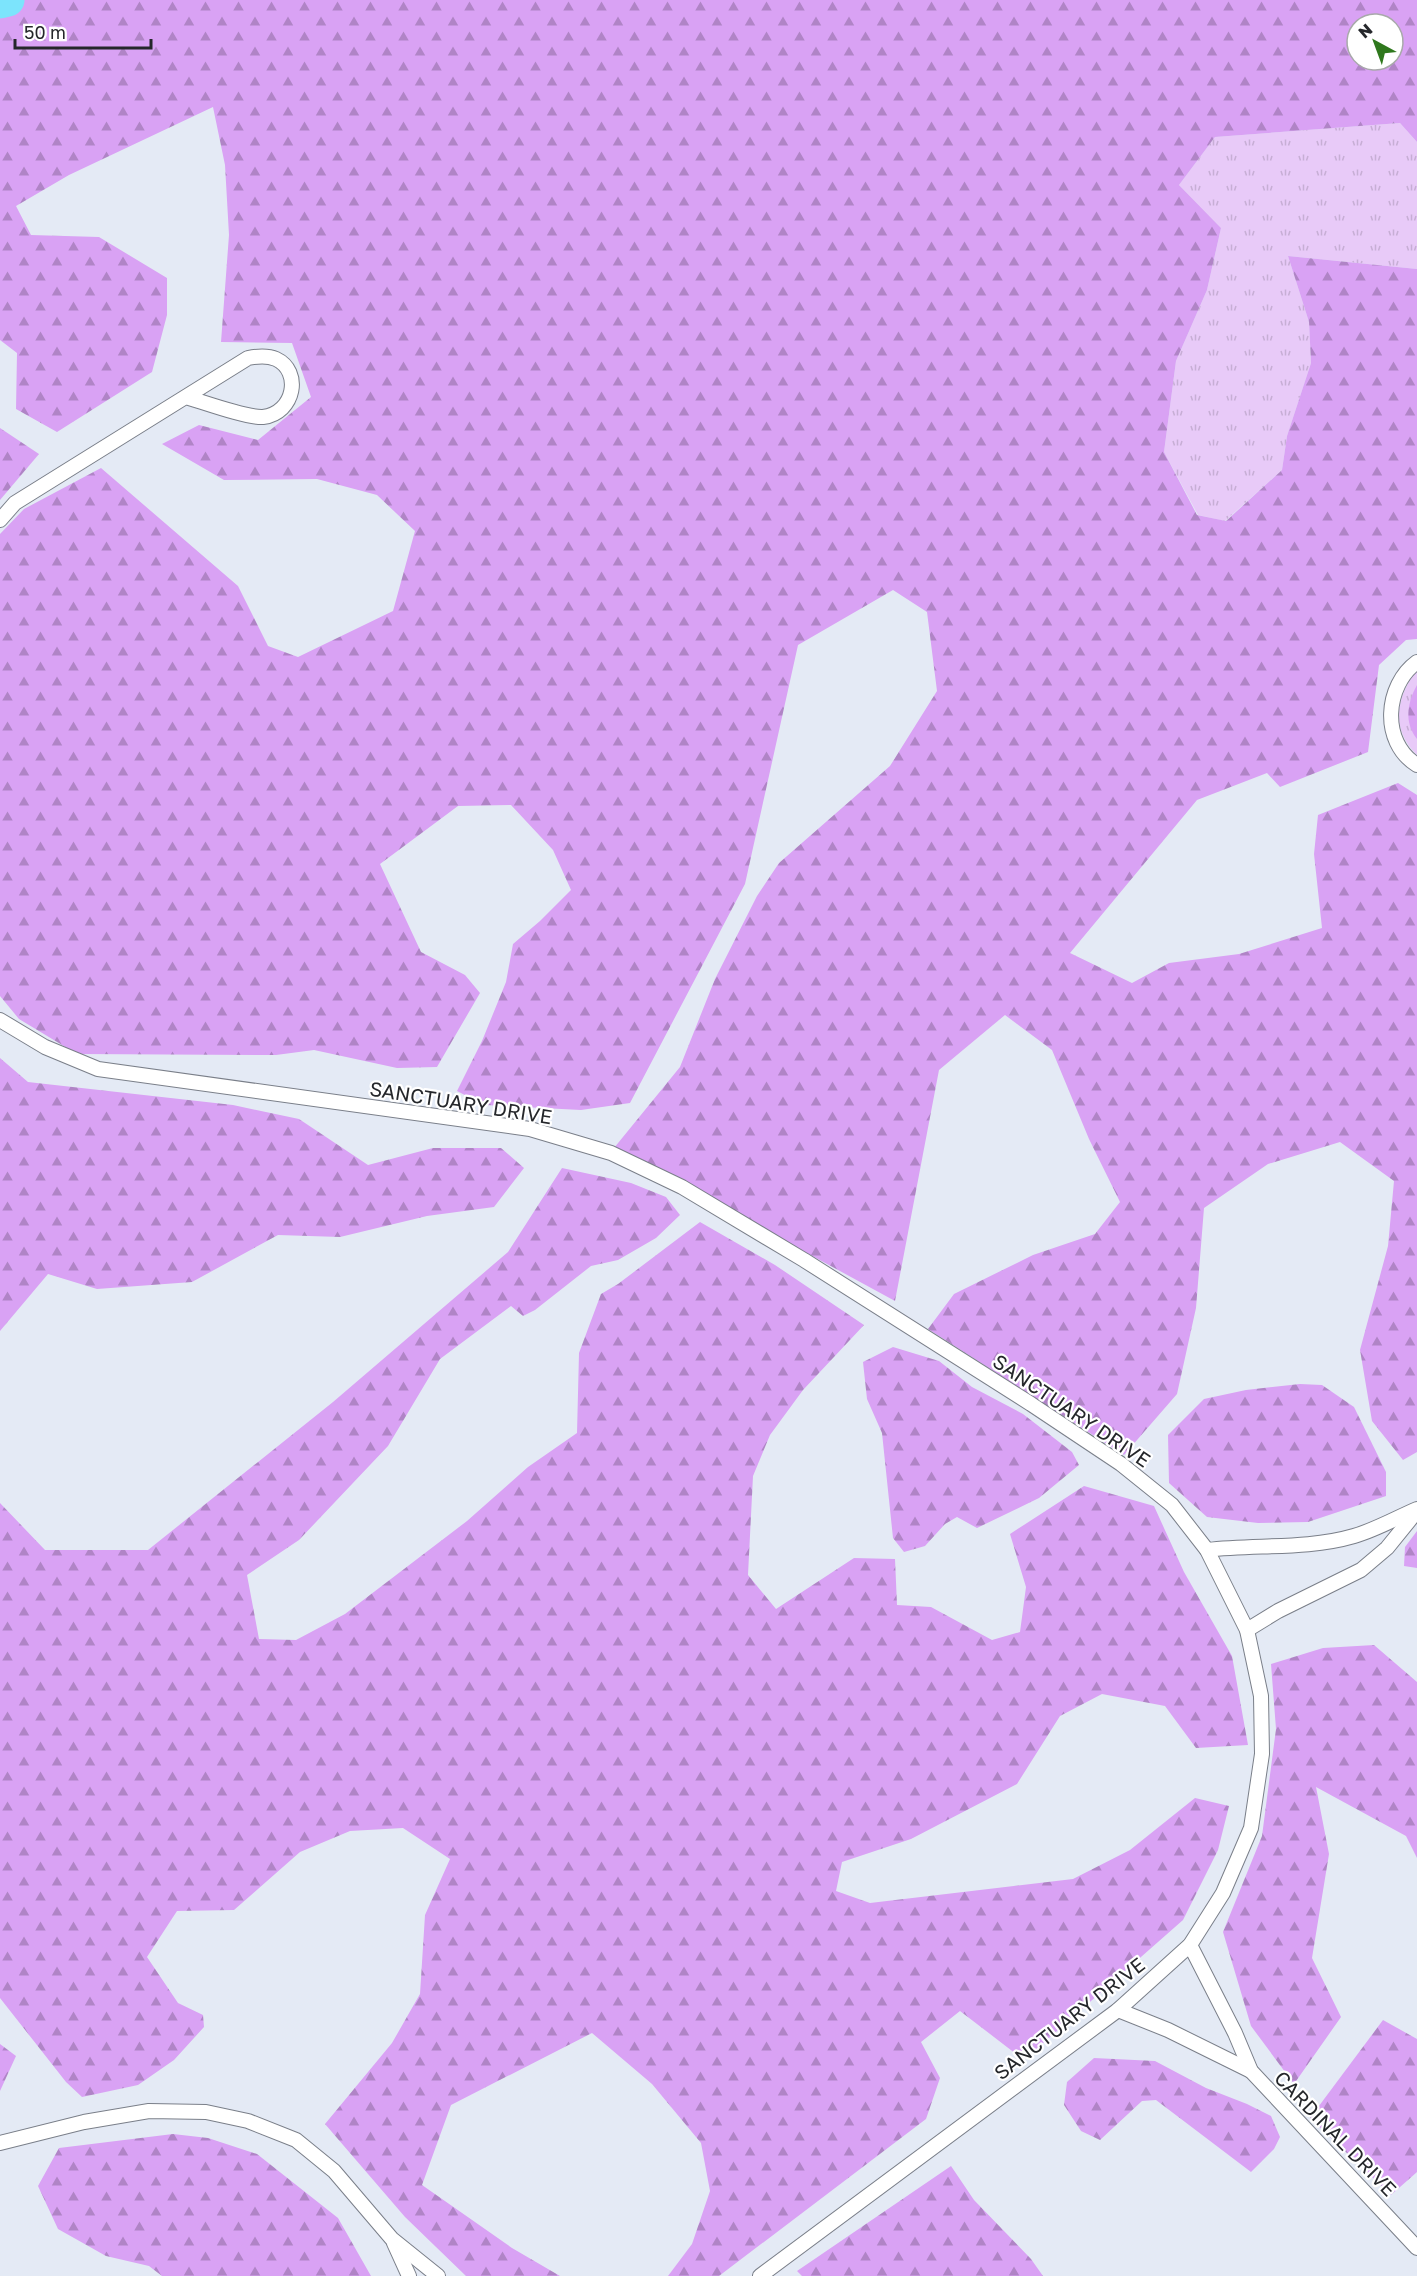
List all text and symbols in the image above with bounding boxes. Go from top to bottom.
scale bar [15,12,152,50]
north arrow [1345,12,1405,72]
text: N [1354,19,1376,42]
text: 50 m [24,21,66,43]
street label: SANCTUARY DRIVE [368,1076,554,1128]
street label: SANCTUARY DRIVE [989,1348,1155,1472]
street label: SANCTUARY DRIVE [989,1952,1149,2084]
street label: CARDINAL DRIVE [1270,2065,1402,2201]

